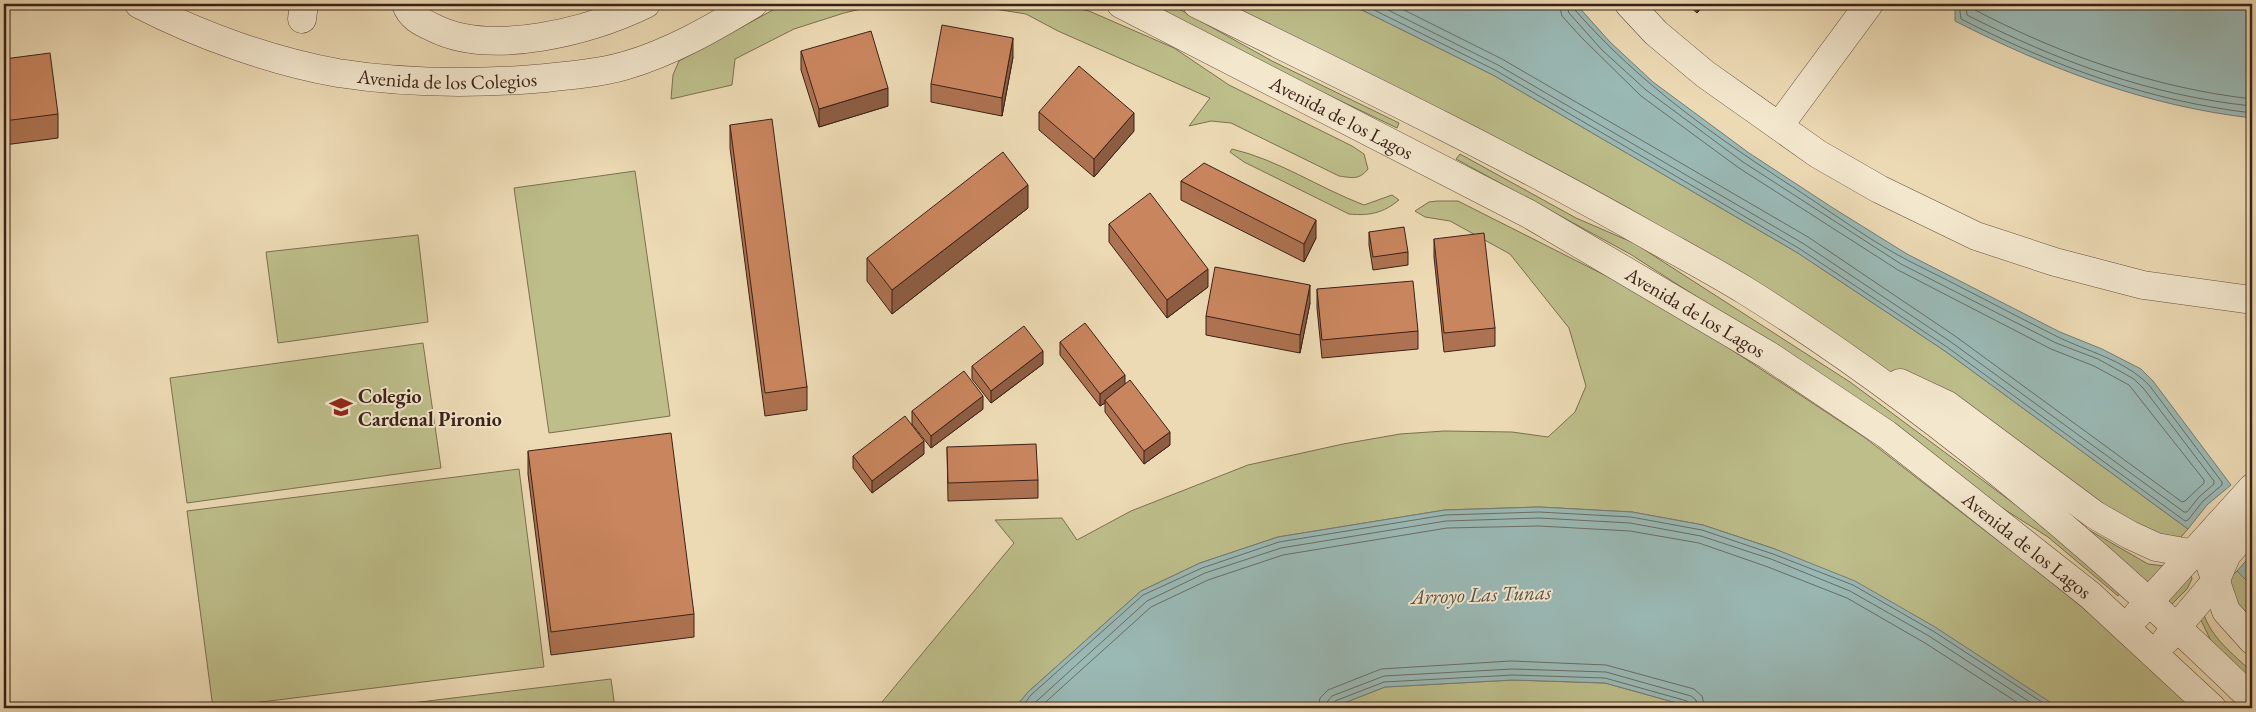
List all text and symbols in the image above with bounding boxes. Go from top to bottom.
street label: Avenida de los Colegios [355,63,538,95]
street label: Avenida de los Lagos [1264,69,1418,165]
street label: Avenida de los Lagos [1620,260,1770,363]
place label: Colegio Cardenal Pironio [358,383,502,432]
school or university icon: Colegio Cardenal Pironio [328,394,354,420]
street label: Avenida de los Lagos [1956,486,2097,604]
water label: Arroyo Las Tunas [1409,578,1552,610]

